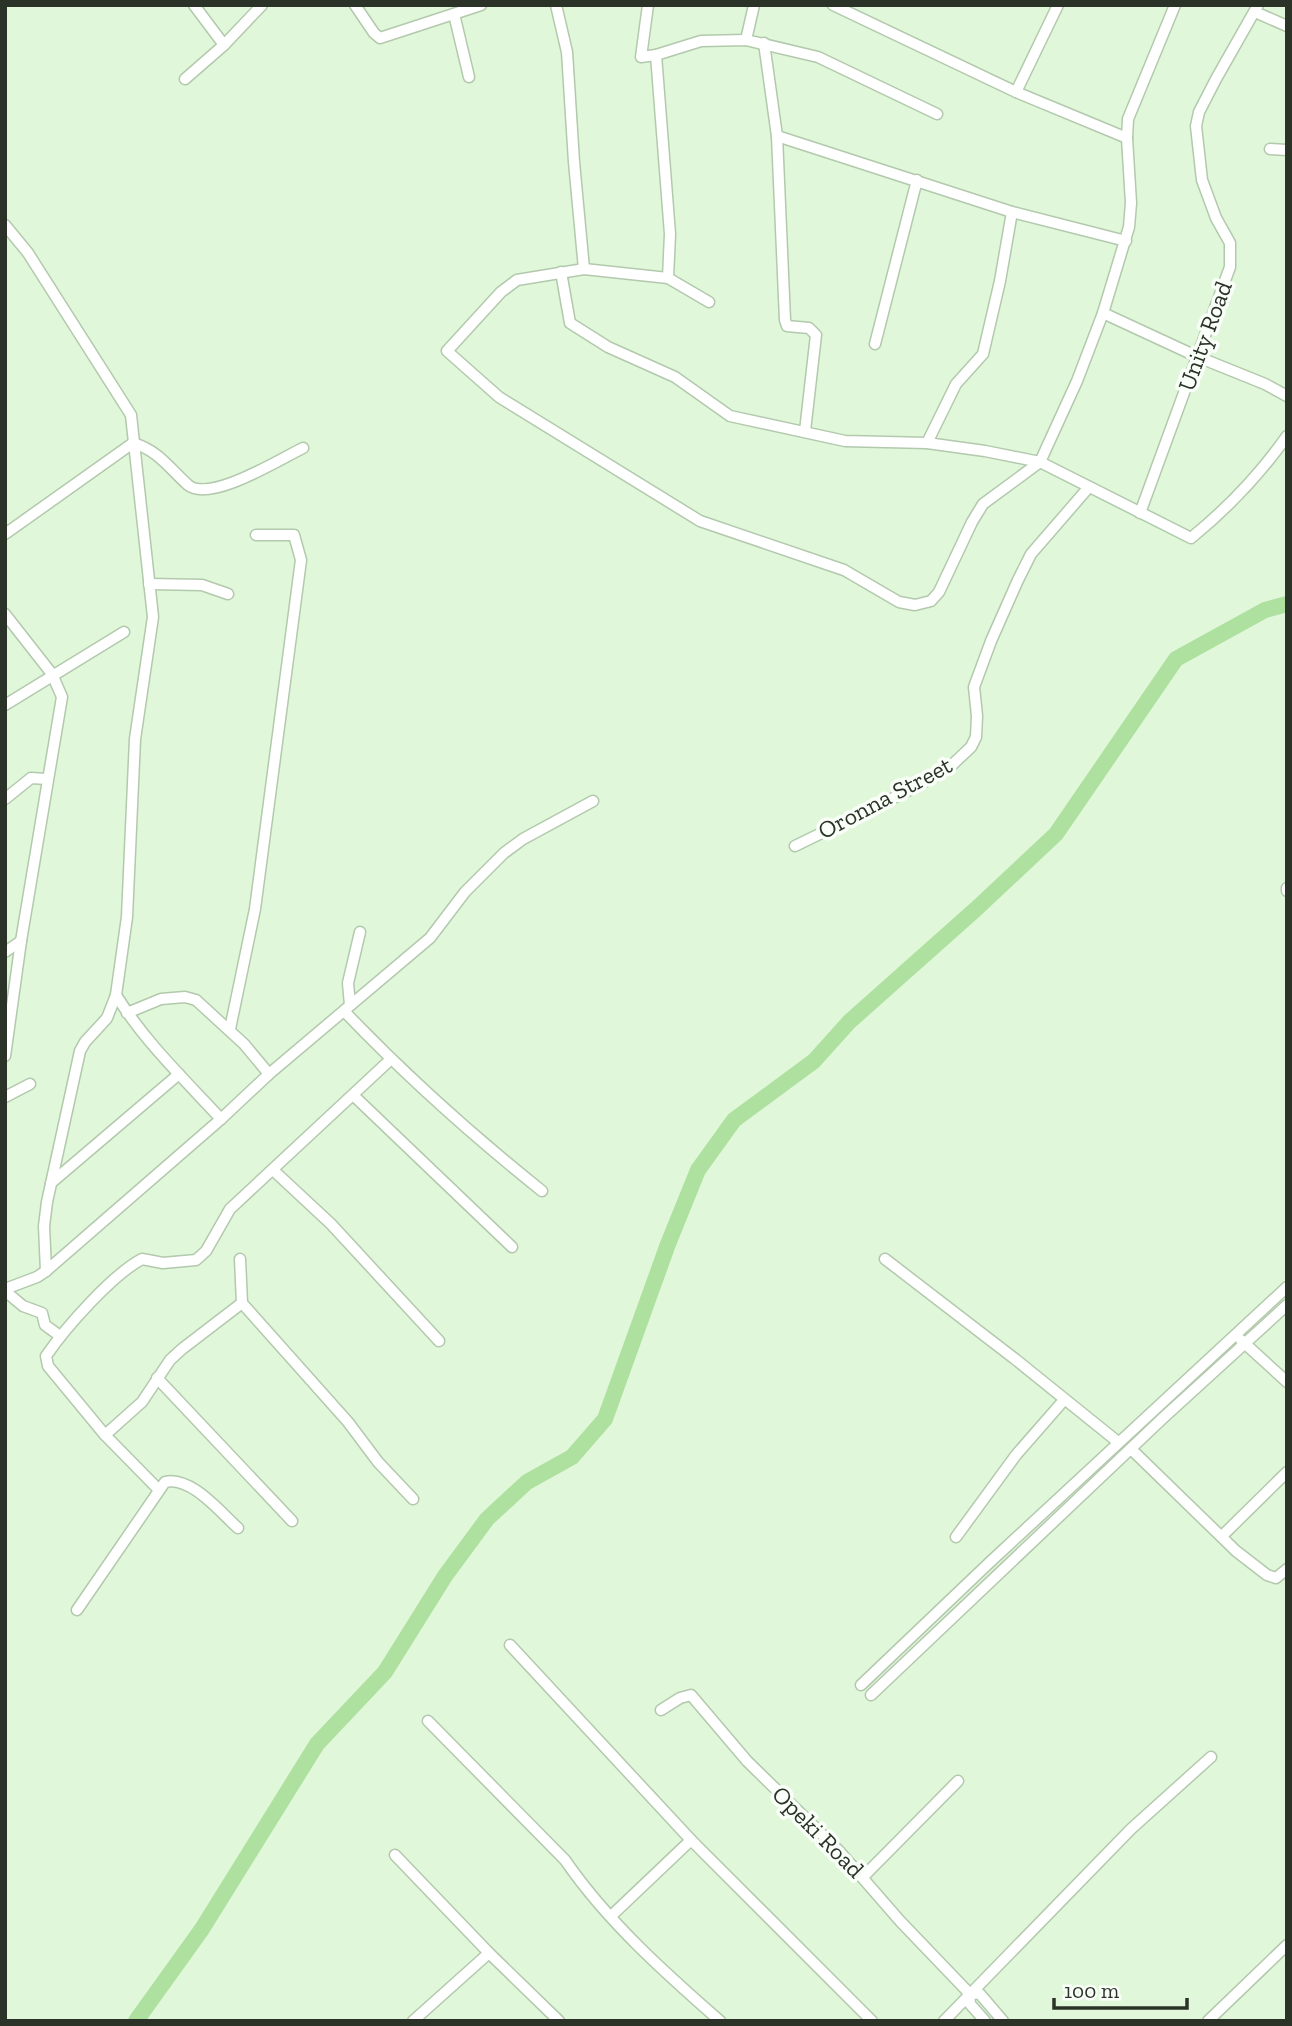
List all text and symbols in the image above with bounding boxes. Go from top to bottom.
street label: Unity Road [1171,277,1238,395]
street label: Oronna Street [813,750,957,845]
street label: Opeki Road [766,1780,870,1884]
scale bar [1054,1966,1187,2010]
text: 100 m [1064,1978,1119,2003]

